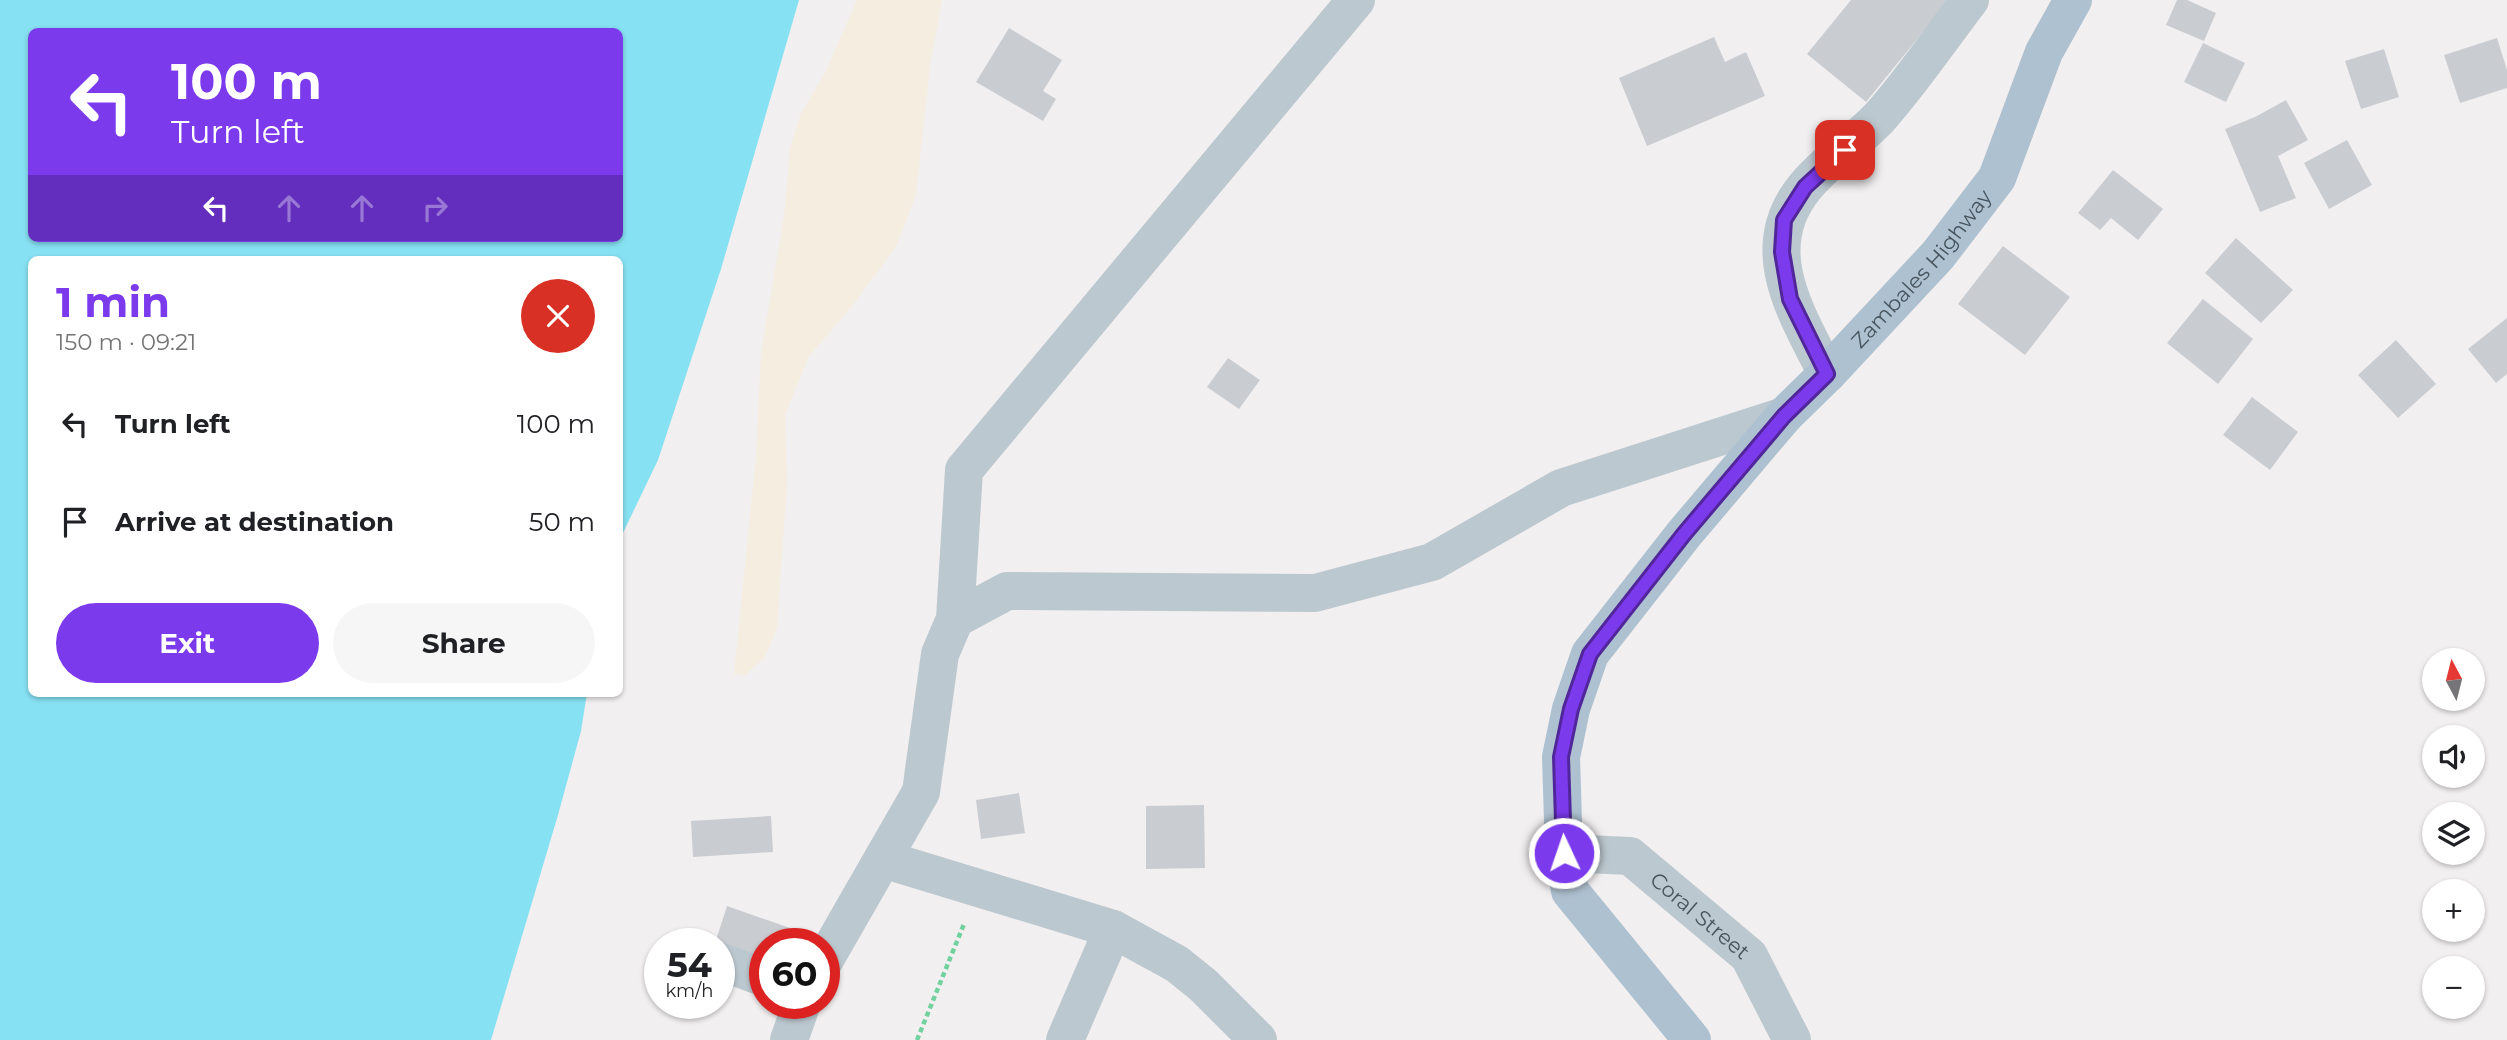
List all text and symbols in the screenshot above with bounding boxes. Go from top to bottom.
text: 100 m [171,52,322,111]
icon: left [56,56,147,147]
text: Turn left [171,112,305,151]
pin [1815,120,1875,180]
icon: arrive [1826,131,1864,169]
street label: Zambales Highway [1846,184,1997,353]
icon: left [197,189,235,227]
icon: ahead [270,189,308,227]
icon: ahead [343,189,381,227]
icon: right [416,189,454,227]
text: 1 min [56,276,170,328]
button: close [521,279,595,353]
text: 150 m · 09:21 [56,328,196,356]
icon: left [56,405,94,443]
text: Turn left [115,408,231,440]
text: 100 m [517,408,595,440]
icon: arrive [56,503,94,541]
text: Arrive at destination [115,506,394,538]
text: 50 m [529,506,595,538]
button: Exit [56,603,319,683]
button: Share [333,603,595,683]
north arrow [2422,648,2485,710]
map controls [2422,648,2485,1019]
button: sound [2422,725,2485,788]
button: layers [2422,802,2485,865]
position arrow [1527,816,1601,890]
street label: Coral Street [1646,866,1755,964]
button: + [2422,879,2485,942]
speed limit sign: 60 [749,928,840,1019]
text: 54 [667,943,712,986]
button: − [2422,956,2485,1019]
text: km/h [665,980,714,1002]

